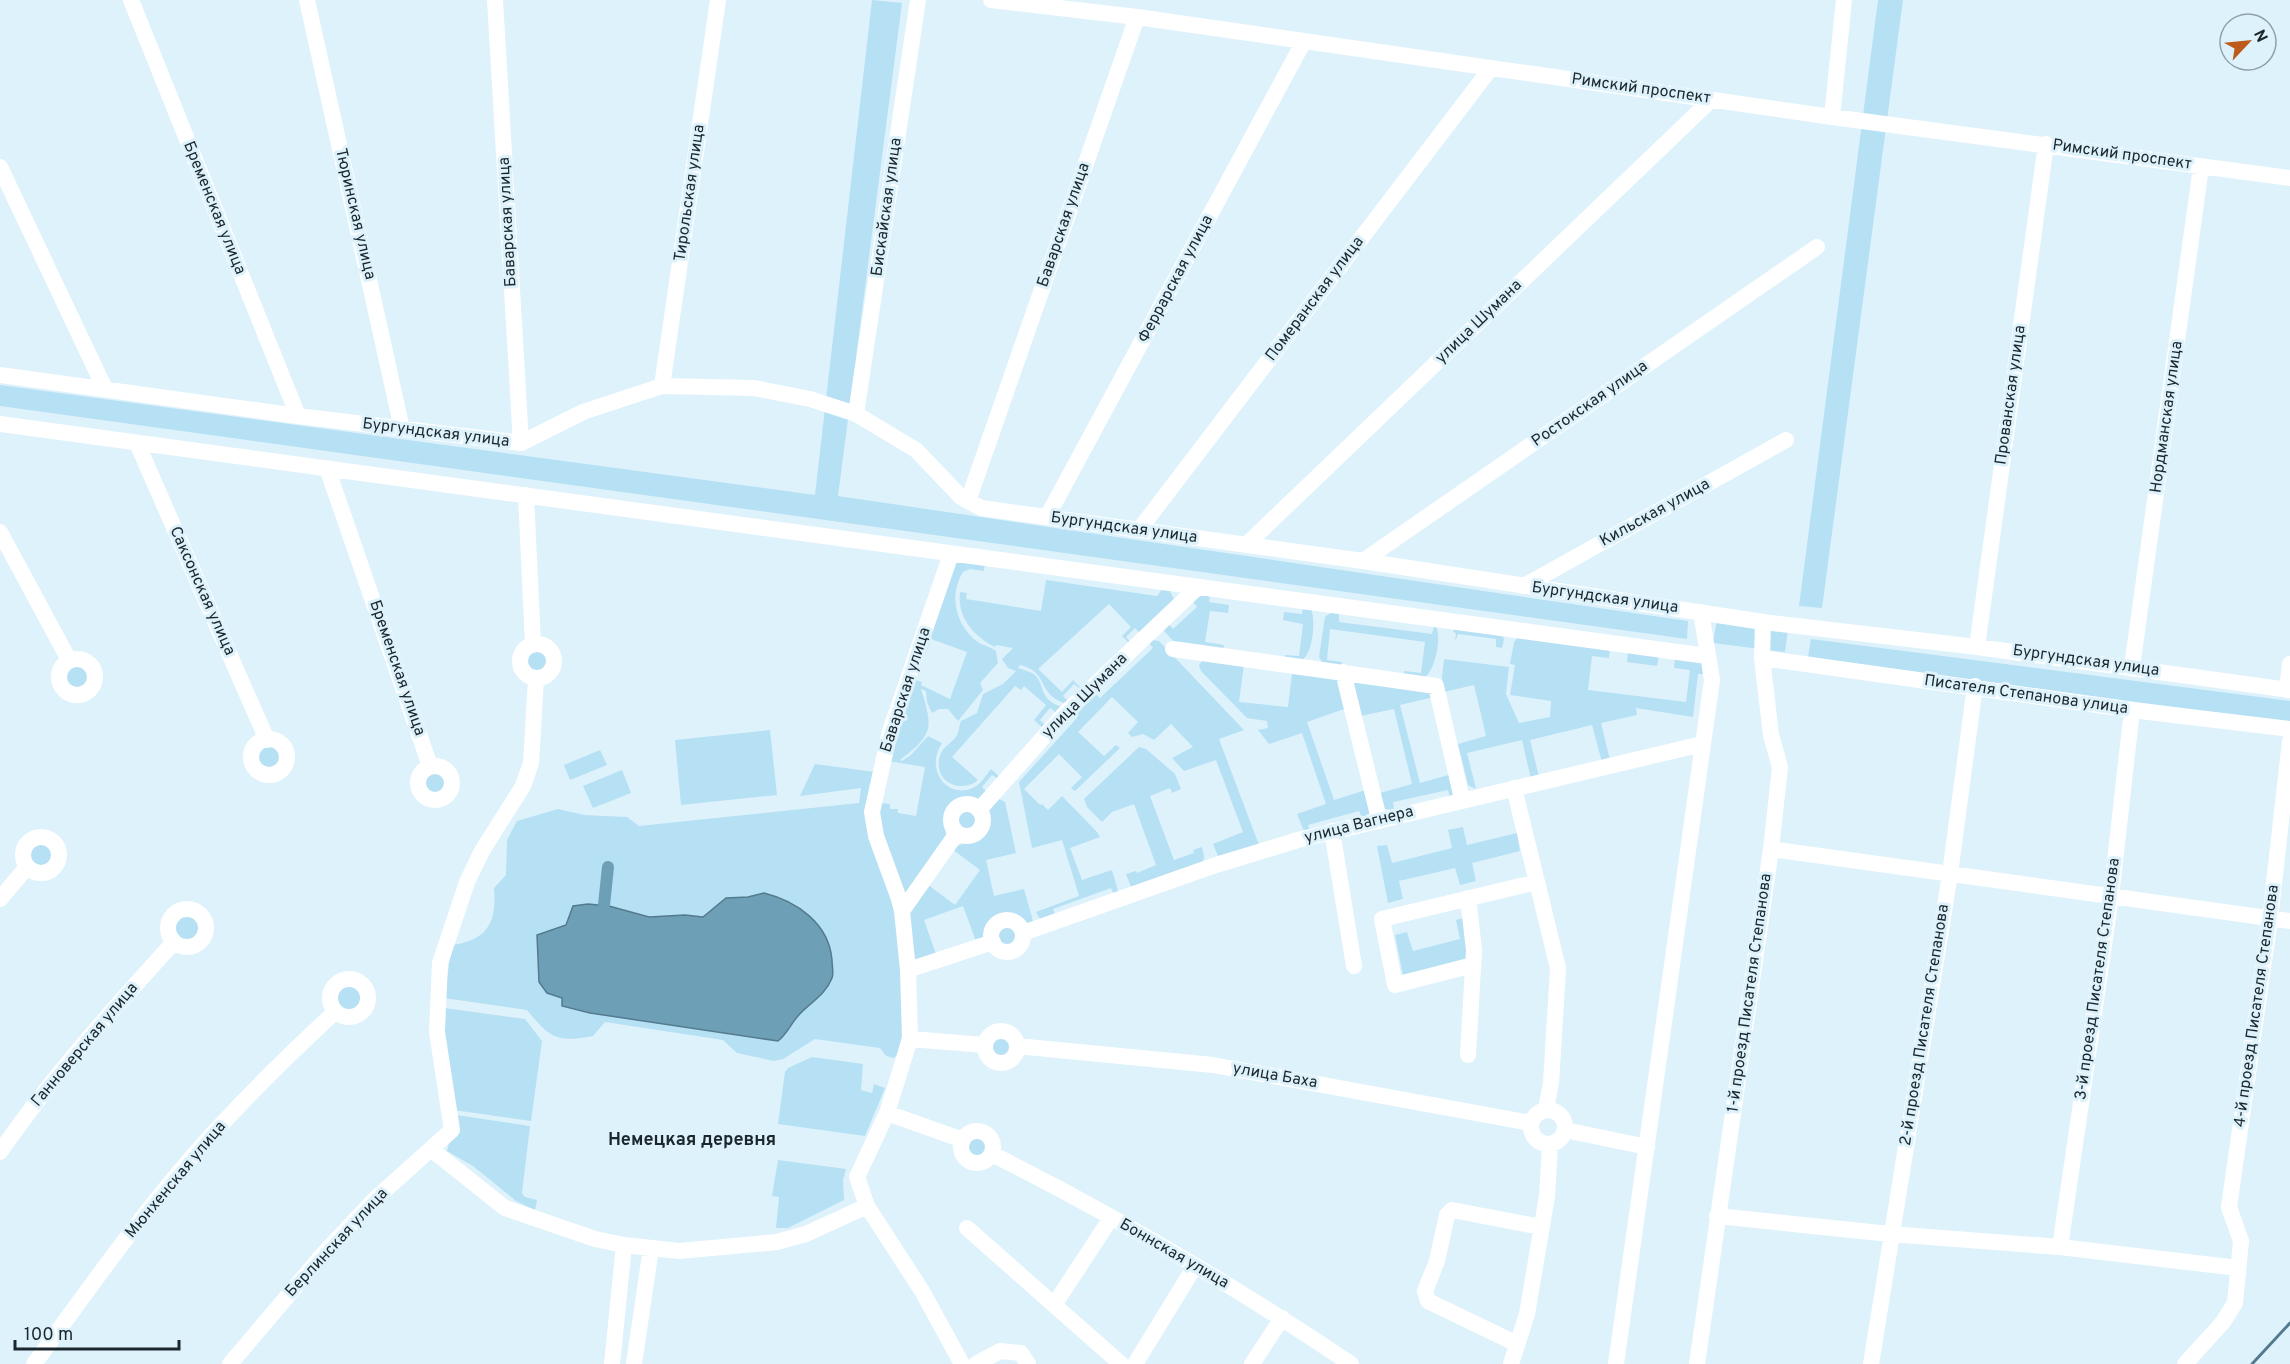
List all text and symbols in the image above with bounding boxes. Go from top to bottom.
north arrow [2218,12,2278,72]
text: N [2248,27,2271,46]
street label: Римский проспект [1570,69,1712,109]
street label: Тирольская улица [670,123,710,263]
street label: Римский проспект [2051,135,2193,175]
street label: Бискайская улица [867,136,907,278]
street label: Бременская улица [178,138,250,278]
street label: Тюринская улица [330,147,380,281]
street label: Баварская улица [495,156,521,288]
street label: Баварская улица [1033,160,1095,290]
street label: Феррарская улица [1134,212,1218,346]
street label: Померанская улица [1261,233,1369,365]
street label: улица Шумана [1432,276,1526,368]
street label: Прованская улица [1991,324,2031,466]
street label: Нордманская улица [2146,340,2188,494]
street label: Ростокская улица [1528,356,1652,452]
street label: Бургундская улица [361,414,511,452]
street label: Кильская улица [1596,474,1714,552]
street label: Бургундская улица [1049,508,1199,548]
street label: Саксонская улица [165,523,239,659]
street label: Бургундская улица [1530,578,1680,618]
street label: Бременская улица [364,598,430,738]
street label: Баварская улица [876,625,936,755]
street label: Бургундская улица [2011,641,2161,681]
street label: улица Шумана [1038,649,1132,743]
street label: Писателя Степанова улица [1923,671,2129,719]
street label: улица Вагнера [1302,802,1416,848]
street label: 3-й проезд Писателя Степанова [2071,857,2125,1101]
street label: 1-й проезд Писателя Степанова [1723,872,1777,1114]
street label: 4-й проезд Писателя Степанова [2230,884,2284,1128]
street label: 2-й проезд Писателя Степанова [1896,903,1954,1147]
street label: Ганноверская улица [27,979,143,1111]
street label: улица Баха [1231,1059,1319,1093]
street label: Мюнхенская улица [121,1117,231,1243]
district label: Немецкая деревня [608,1129,776,1152]
street label: Берлинская улица [281,1184,393,1302]
street label: Боннская улица [1116,1215,1232,1293]
scale bar [15,1313,178,1351]
text: 100 m [24,1324,73,1347]

